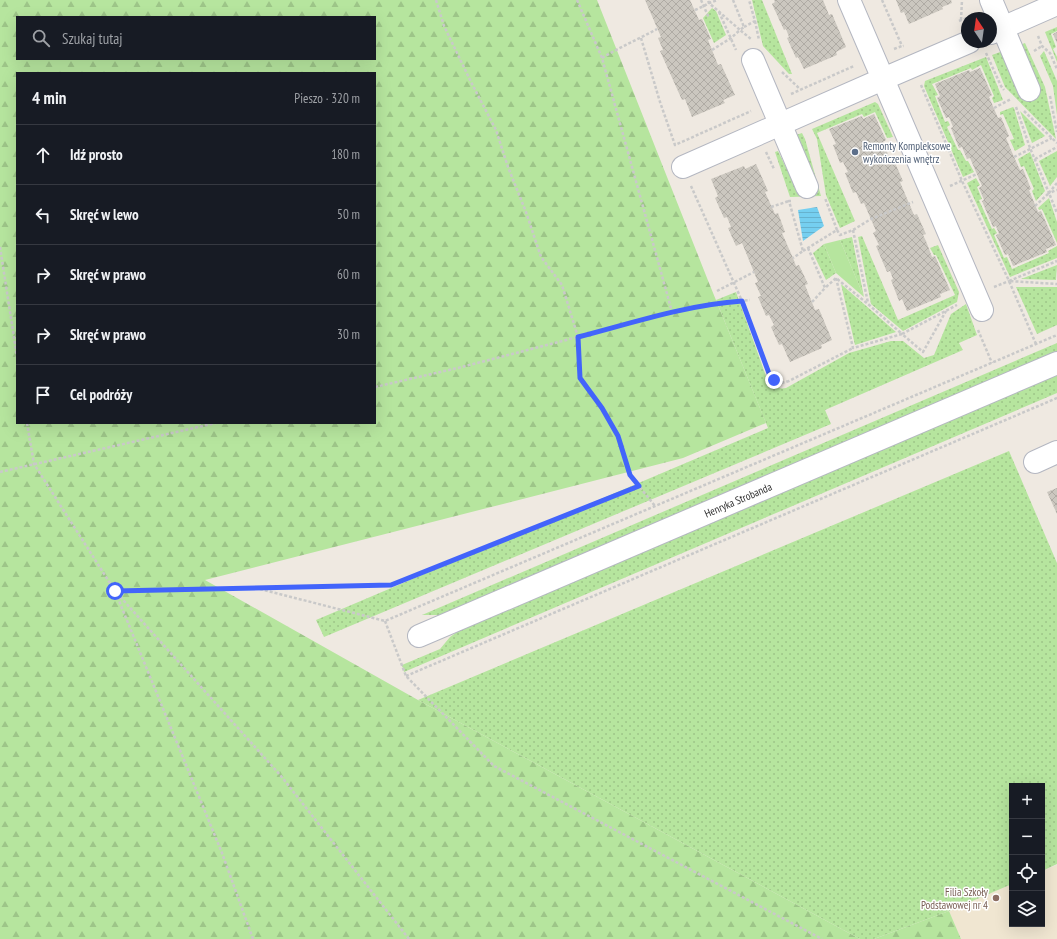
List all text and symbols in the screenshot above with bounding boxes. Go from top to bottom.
north arrow [961,12,997,48]
search box [16,16,376,60]
icon: search [30,27,52,49]
text: Szukaj tutaj [62,29,123,48]
text: 4 min [32,87,66,109]
text: Pieszo · 320 m [294,90,360,107]
place label: Remonty Kompleksowe wykończenia wnętrz [863,139,951,166]
icon: ahead [32,144,54,166]
text: Idź prosto [70,145,123,164]
text: 180 m [331,146,360,163]
marker: Remonty Kompleksowe wykończenia wnętrz [850,147,860,157]
icon: left [32,204,54,226]
text: Skręć w lewo [70,205,139,224]
text: 50 m [337,206,360,223]
icon: right [32,264,54,286]
text: Skręć w prawo [70,265,146,284]
text: 60 m [337,266,360,283]
icon: right [32,324,54,346]
text: Skręć w prawo [70,325,146,344]
text: 30 m [337,326,360,343]
route end [765,371,783,389]
icon: arrive [32,384,54,406]
text: Cel podróży [70,385,132,404]
street label: Henryka Strobanda [702,479,774,521]
route start [106,582,124,600]
map controls [1009,783,1045,927]
button: + [1009,783,1045,819]
button: − [1009,819,1045,855]
button: locate [1009,855,1045,891]
place label: Filia Szkoły Podstawowej nr 4 [921,885,989,912]
button: layers [1009,891,1045,927]
marker: Filia Szkoły Podstawowej nr 4 [991,893,1001,903]

